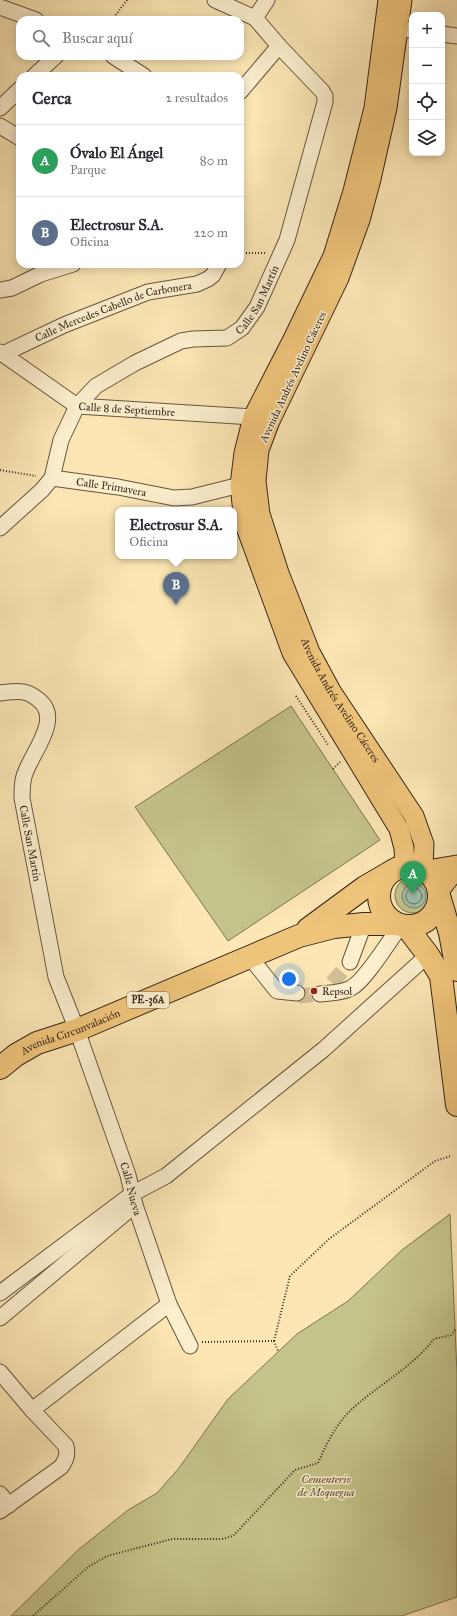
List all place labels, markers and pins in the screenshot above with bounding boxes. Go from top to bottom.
pin: B [163,572,189,605]
pin: A [400,861,426,894]
place label: Repsol [322,985,352,998]
marker: Repsol [309,986,319,996]

